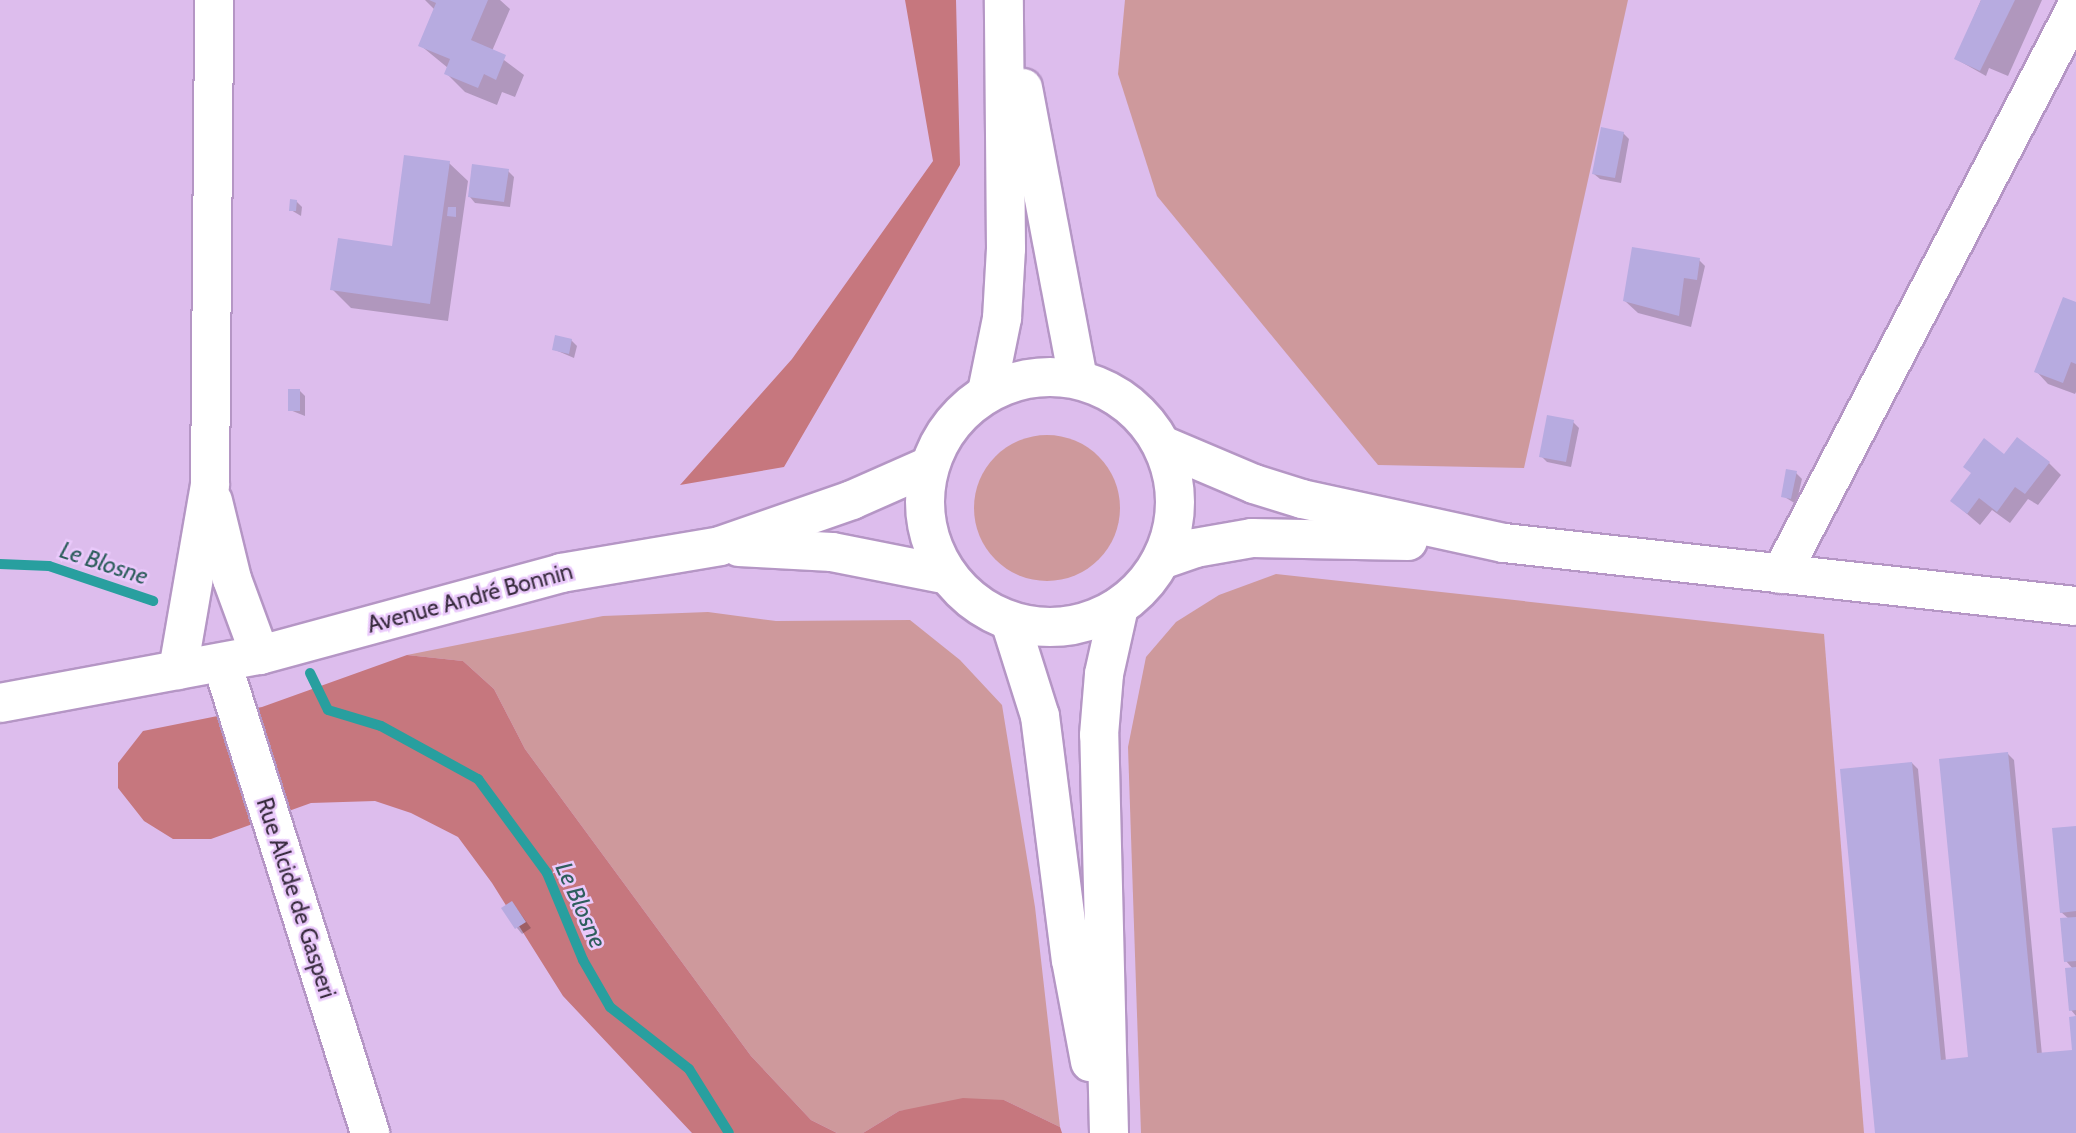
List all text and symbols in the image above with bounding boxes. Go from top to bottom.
water label: Le Blosne [56,535,152,591]
street label: Avenue André Bonnin [364,557,576,639]
street label: Rue Alcide de Gasperi [251,794,341,1002]
water label: Le Blosne [549,858,613,952]

